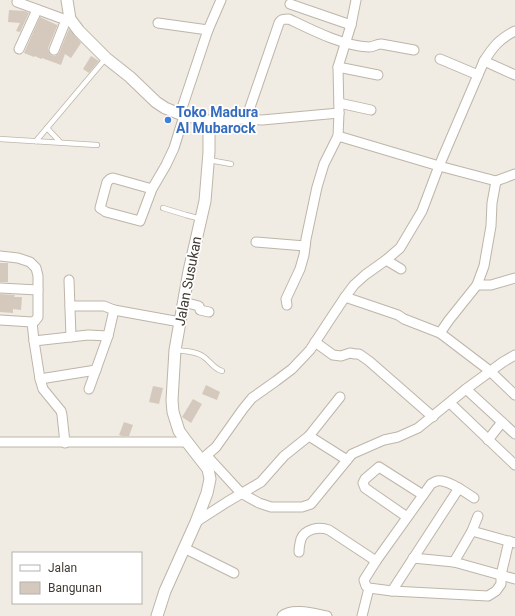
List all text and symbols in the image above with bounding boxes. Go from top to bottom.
place label: Toko Madura Al Mubarock [176,104,259,136]
marker: Toko Madura Al Mubarock [163,115,173,125]
street label: Jalan Susukan [171,235,205,327]
legend [12,552,142,604]
text: Jalan [48,561,77,575]
text: Bangunan [48,581,102,595]

